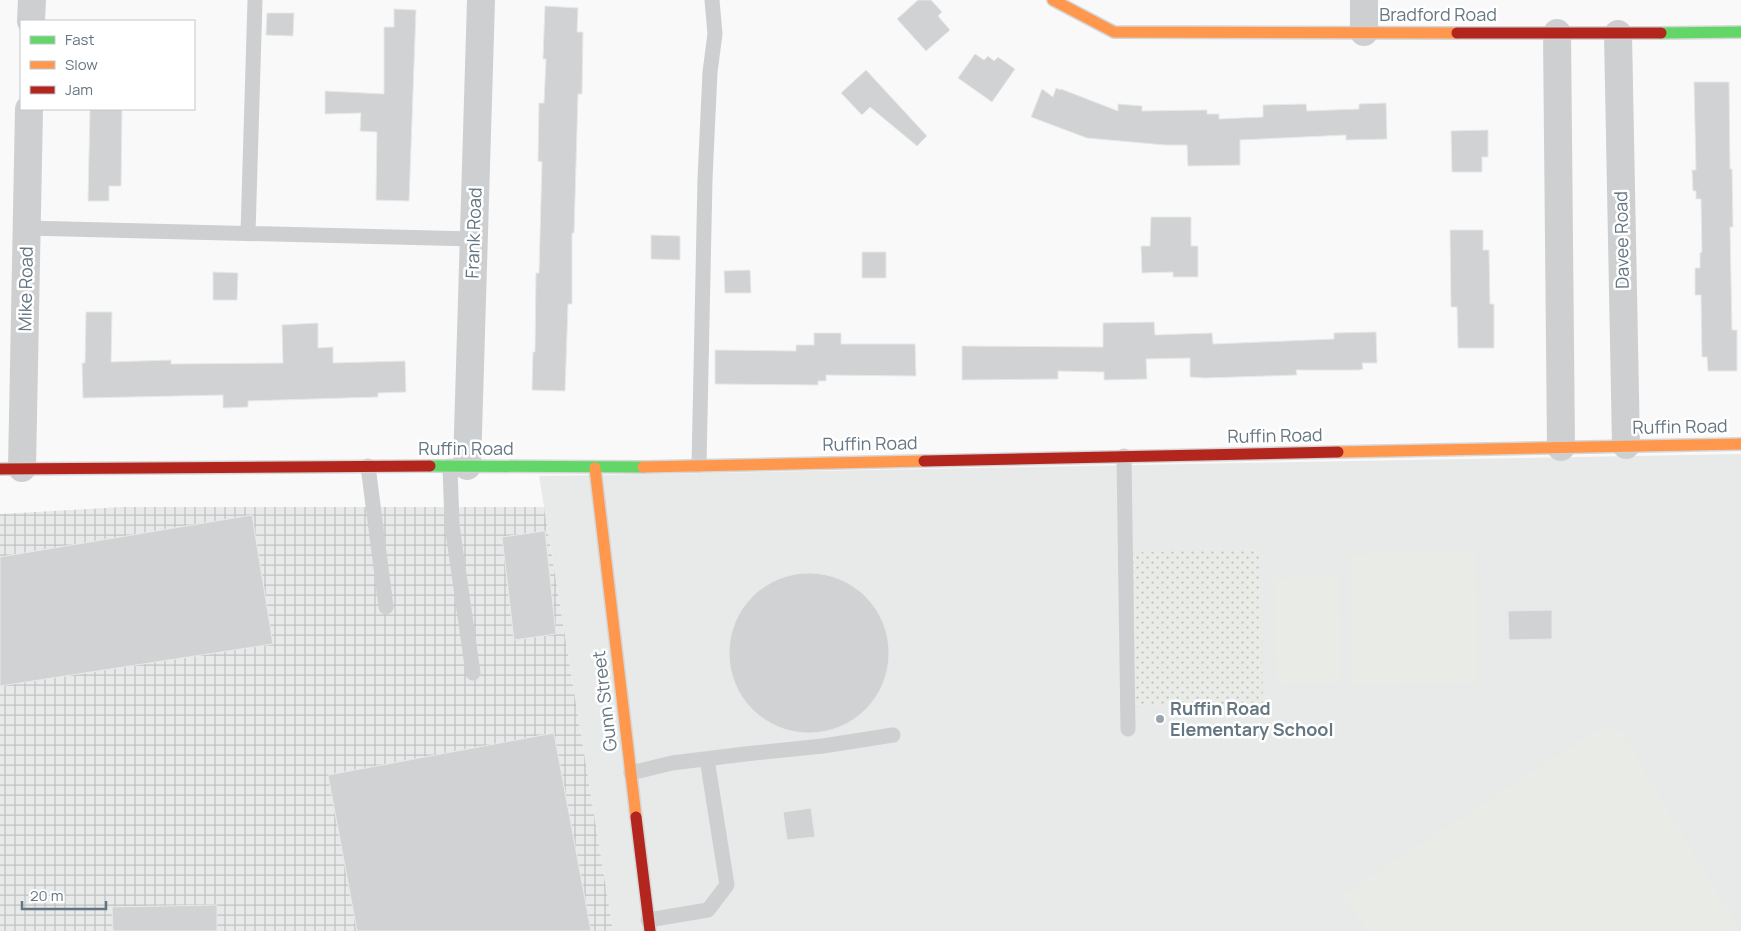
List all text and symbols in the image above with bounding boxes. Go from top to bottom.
street label: Bradford Road [1379,2,1497,26]
legend [20,20,195,110]
text: Fast [65,29,94,50]
text: Slow [65,54,98,75]
text: Jam [65,79,93,100]
street label: Frank Road [459,187,487,279]
street label: Davee Road [1608,191,1634,289]
street label: Mike Road [12,246,38,332]
street label: Ruffin Road [1632,413,1728,439]
street label: Ruffin Road [1227,422,1323,448]
street label: Ruffin Road [822,430,918,456]
street label: Ruffin Road [418,436,514,460]
street label: Gunn Street [586,649,622,753]
place label: Ruffin Road Elementary School [1170,696,1333,741]
marker: Ruffin Road Elementary School [1154,713,1166,725]
scale bar [22,878,106,910]
text: 20 m [30,885,63,906]

